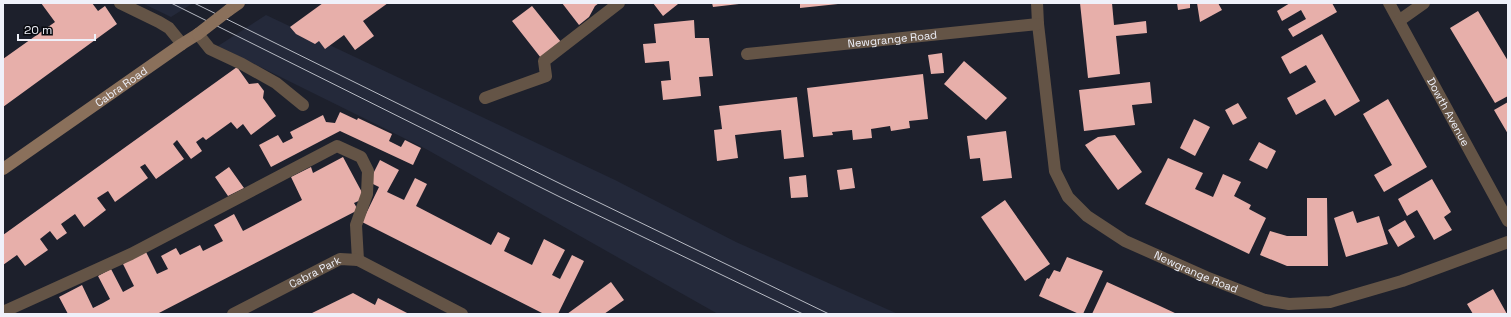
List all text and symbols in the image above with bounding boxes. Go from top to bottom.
scale bar [18,16,95,42]
text: 20 m [24,22,52,38]
street label: Newgrange Road [847,27,938,51]
street label: Cabra Road [92,63,150,110]
street label: Dowth Avenue [1424,75,1473,149]
street label: Newgrange Road [1152,248,1240,296]
street label: Cabra Park [286,253,343,291]

